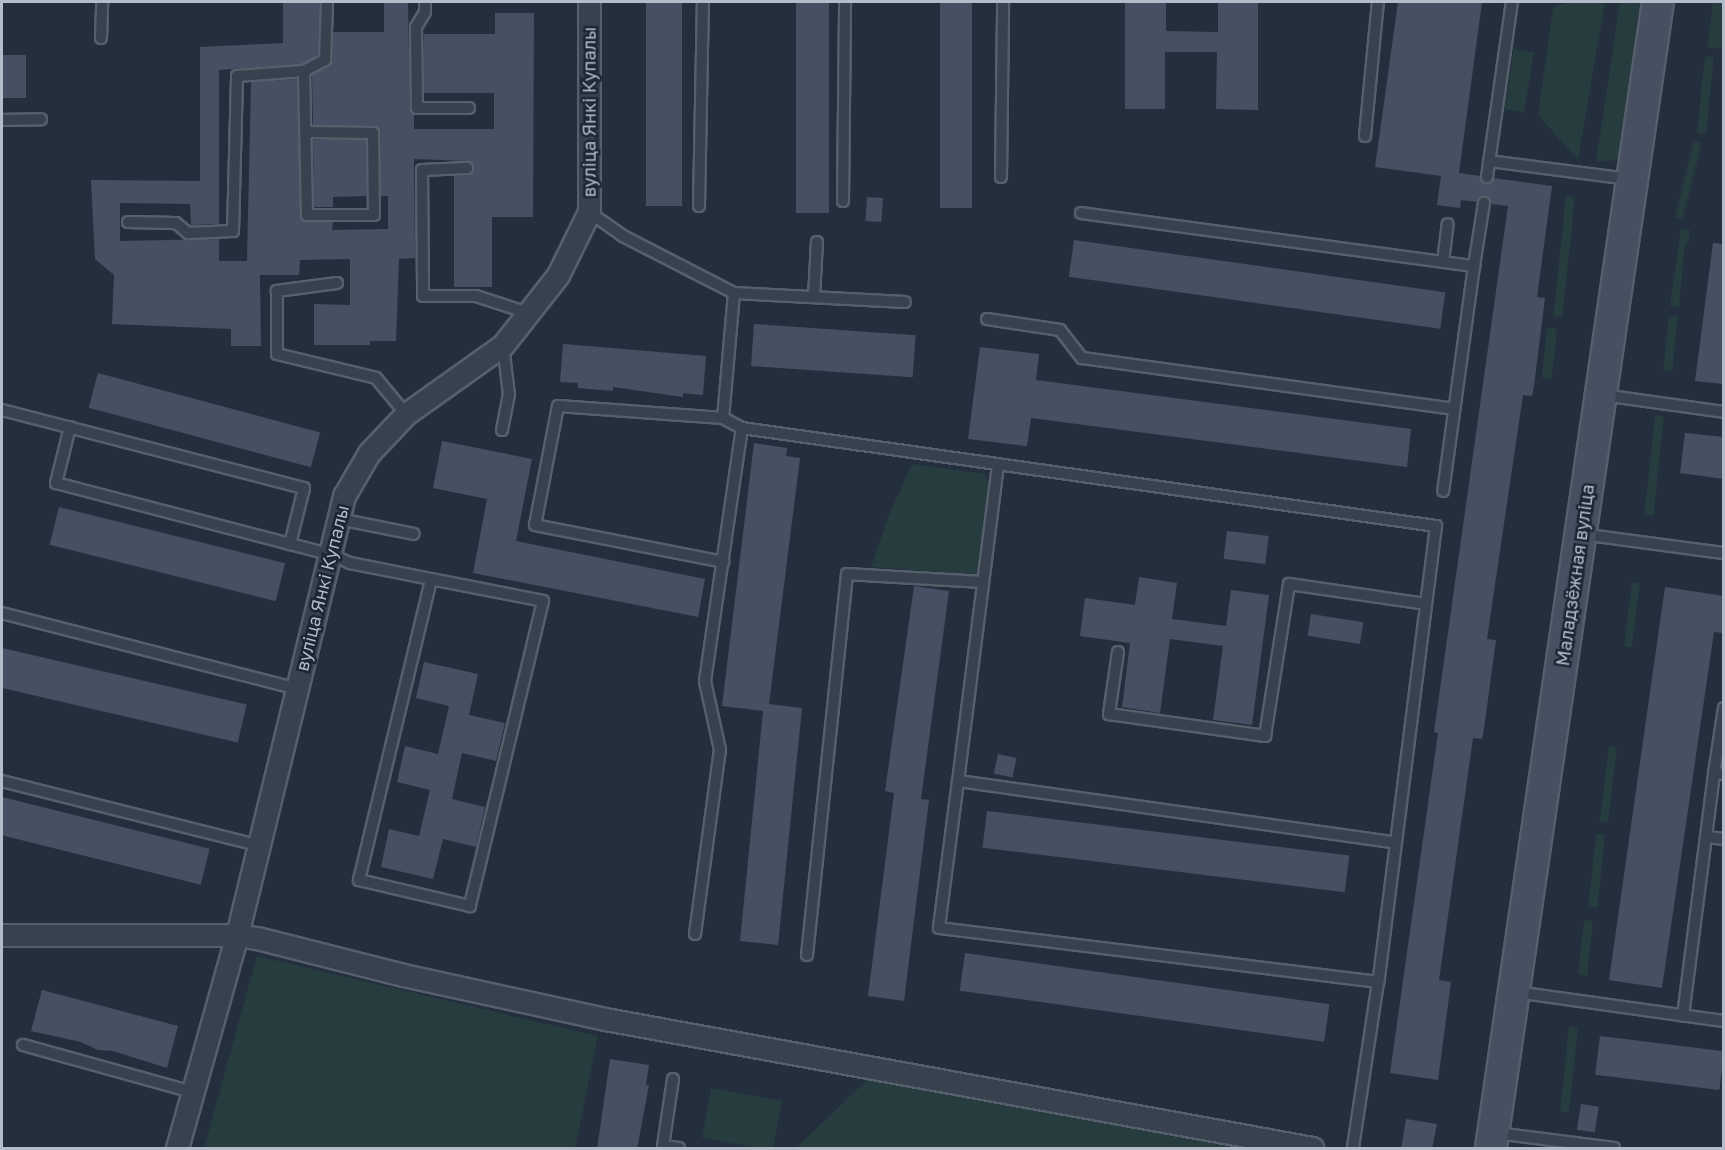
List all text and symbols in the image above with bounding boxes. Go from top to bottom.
street label: вуліца Янкі Купалы [578,27,600,197]
street label: Маладзёжная вуліца [1552,483,1598,667]
street label: вуліца Янкі Купалы [291,503,353,673]

